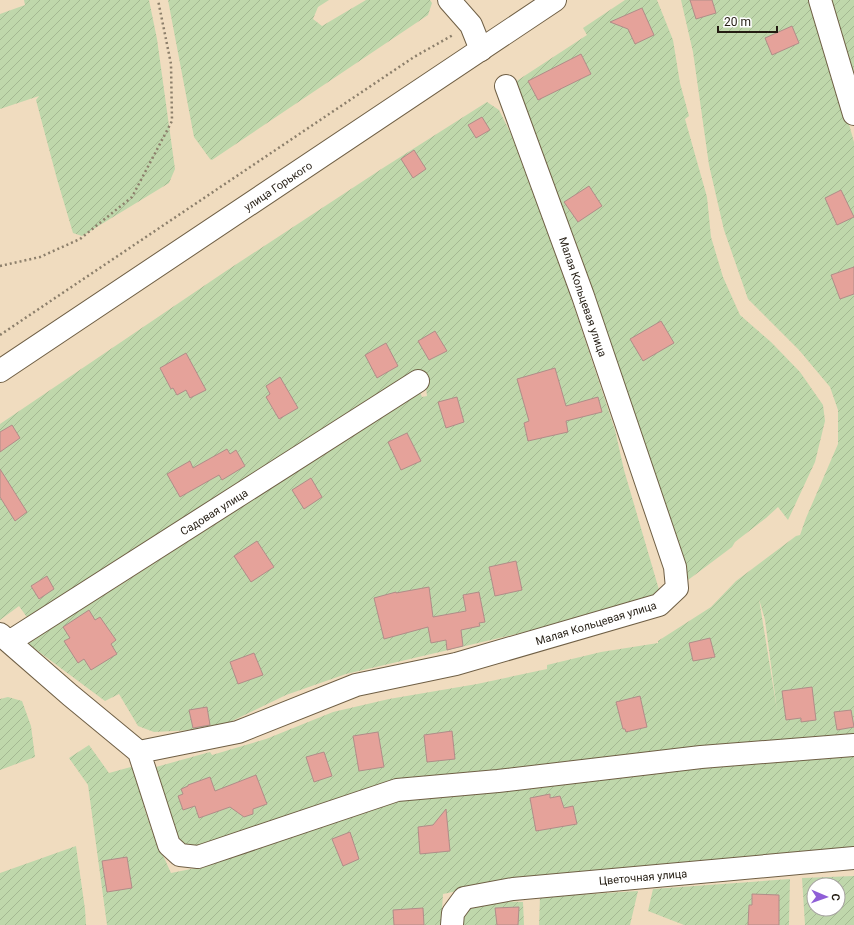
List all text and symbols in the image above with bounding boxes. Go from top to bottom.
scale bar [718,8,777,34]
text: 20 m [724,15,751,29]
street label: улица Горького [242,159,315,214]
street label: Малая Кольцевая улица [556,236,609,359]
street label: Садовая улица [178,486,250,538]
street label: Малая Кольцевая улица [534,599,658,648]
street label: Цветочная улица [598,867,688,888]
north arrow [806,877,846,917]
text: С [829,894,842,901]

